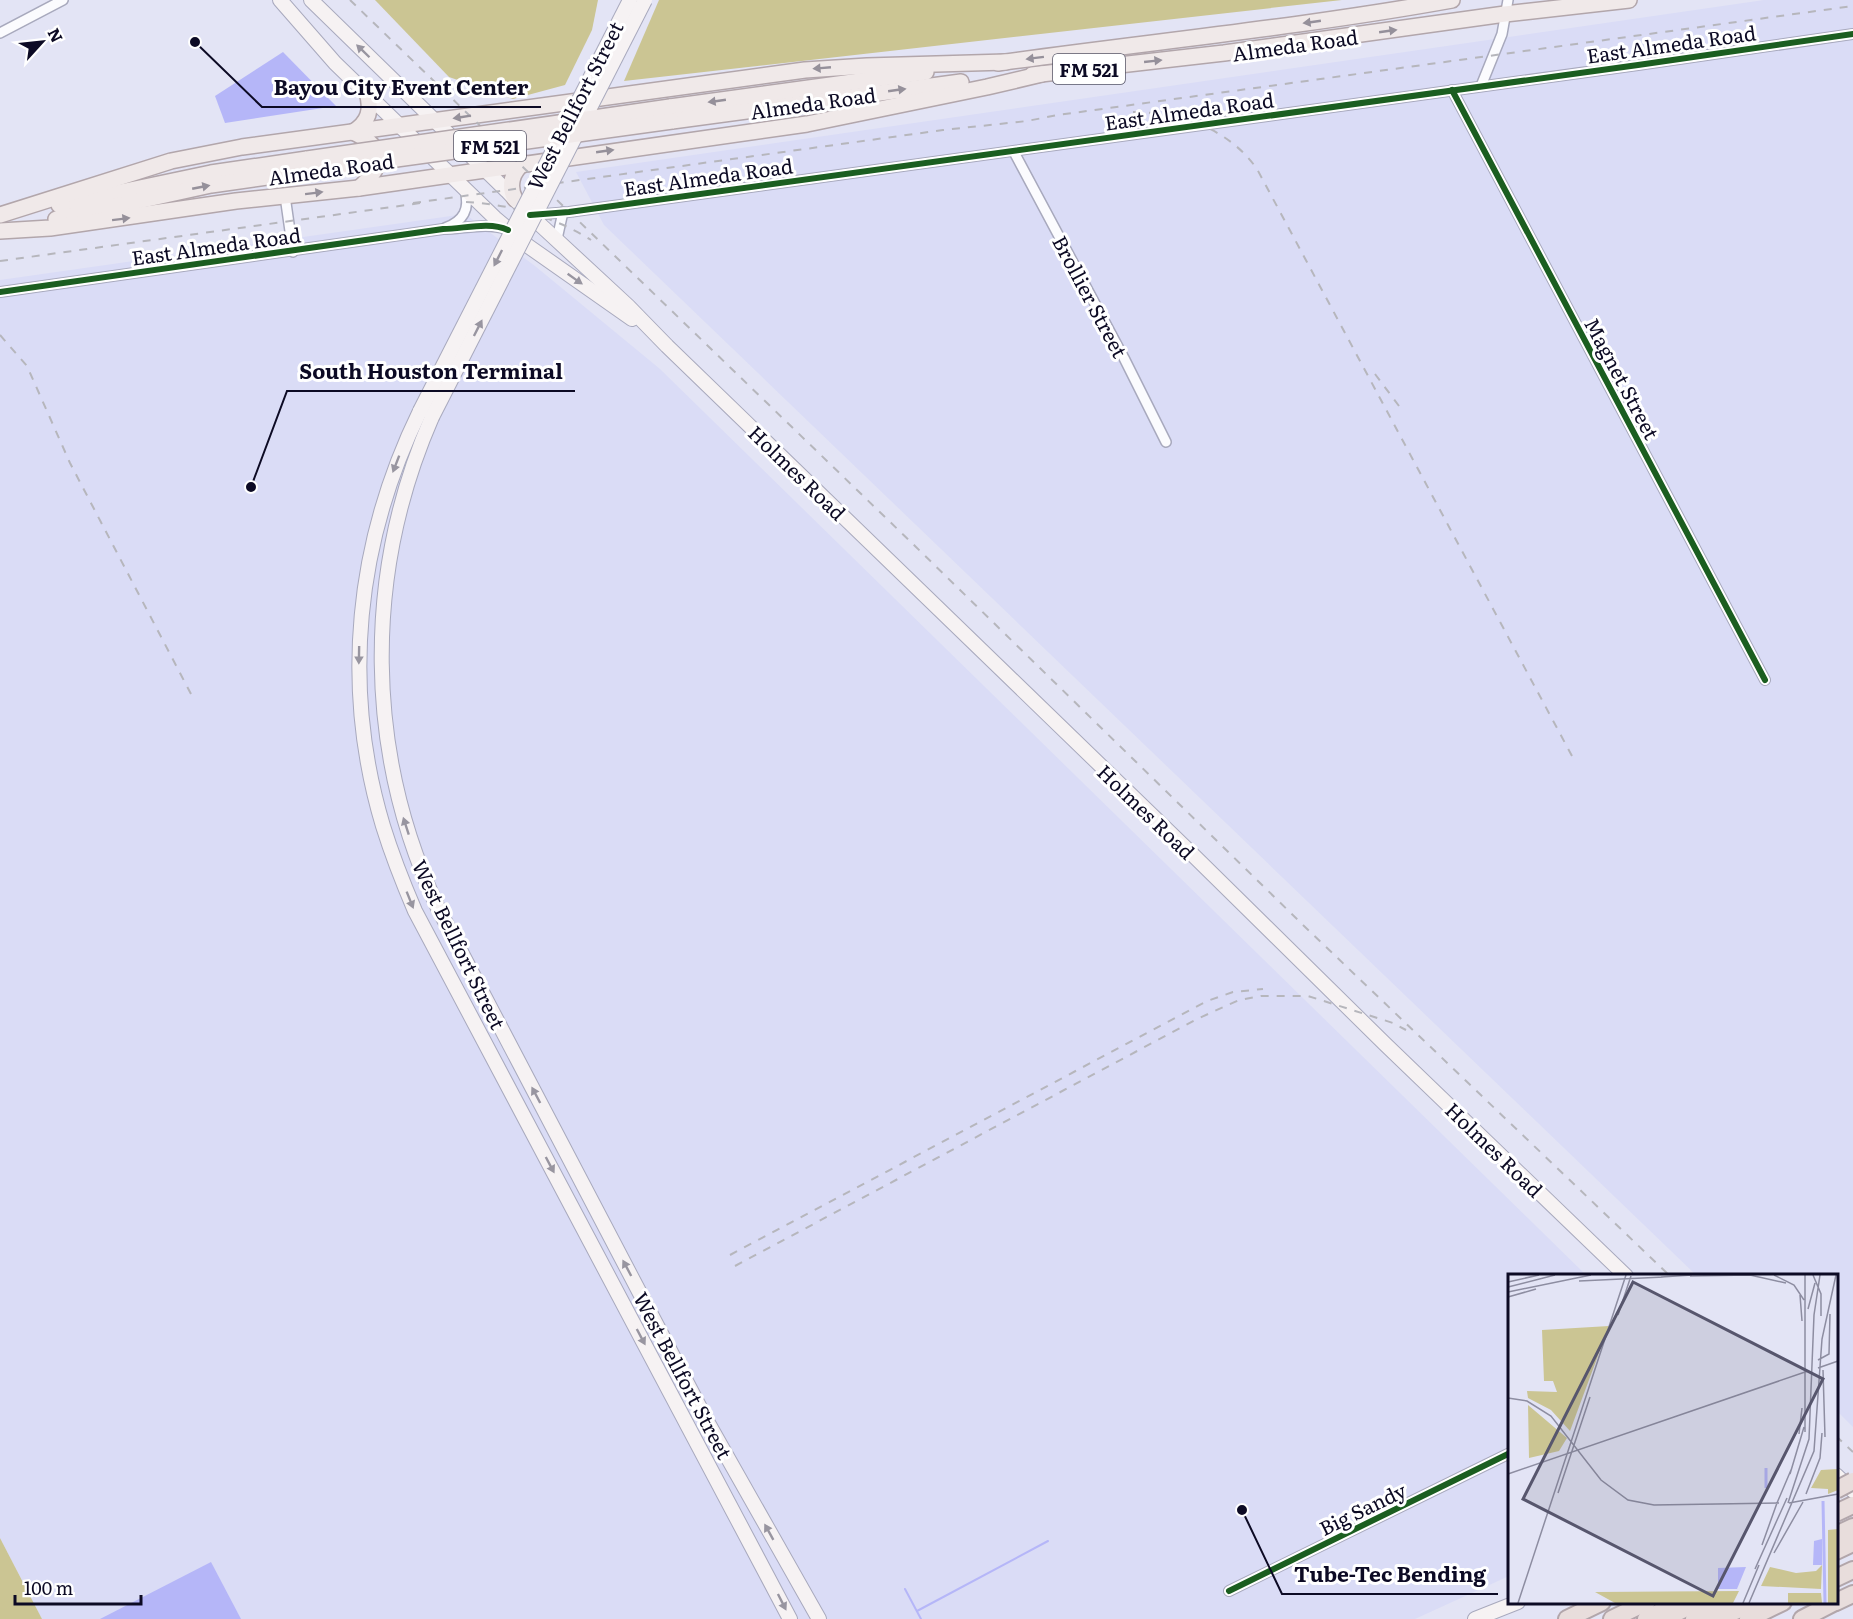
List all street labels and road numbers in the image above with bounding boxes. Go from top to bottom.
street label: West Bellfort Street [519,16,629,194]
street label: East Almeda Road [1584,16,1758,70]
street label: Almeda Road [1230,20,1360,68]
road number: FM 521 [1053,54,1125,84]
street label: Almeda Road [748,78,878,126]
street label: East Almeda Road [1102,83,1276,137]
road number: FM 521 [454,131,526,161]
street label: Almeda Road [266,144,396,192]
street label: East Almeda Road [621,149,795,203]
street label: East Almeda Road [129,218,303,272]
street label: Brollier Street [1046,229,1136,363]
street label: Magnet Street [1578,312,1668,444]
street label: Holmes Road [742,418,854,526]
street label: Holmes Road [1091,757,1203,865]
street label: West Bellfort Street [406,854,514,1034]
street label: Holmes Road [1439,1095,1551,1203]
street label: West Bellfort Street [627,1286,741,1464]
street label: Big Sandy [1313,1474,1411,1542]

